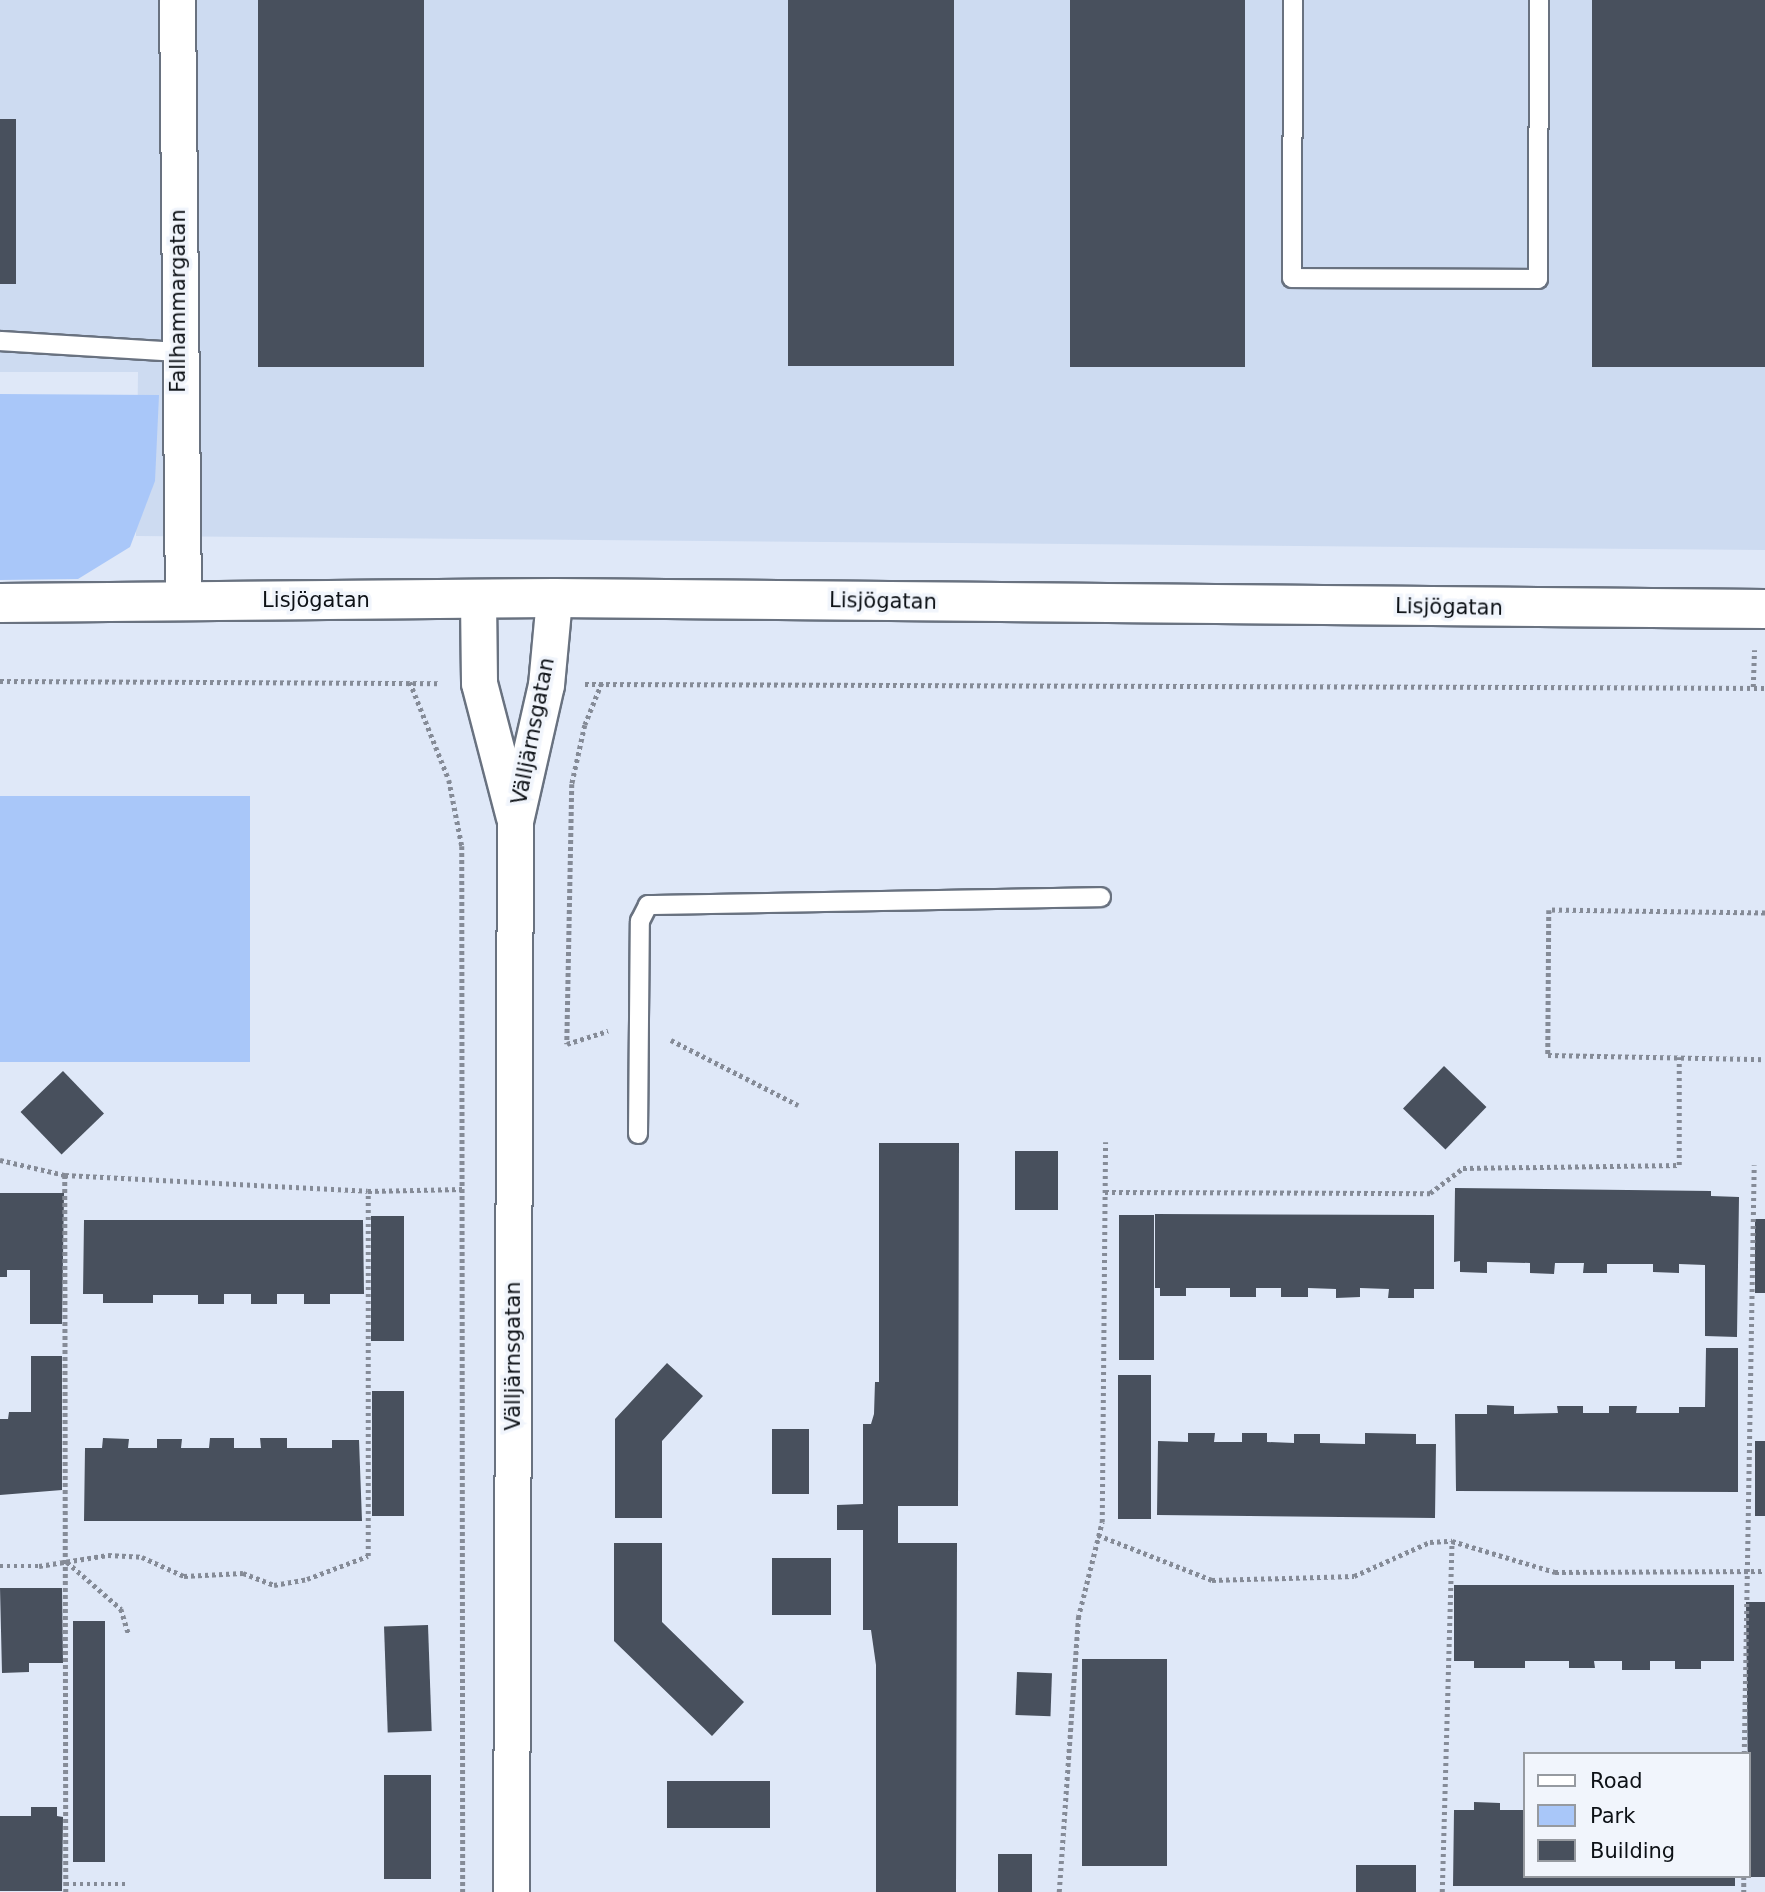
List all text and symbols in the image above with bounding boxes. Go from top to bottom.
street label: Fallhammargatan [165,209,191,393]
street label: Lisjögatan [262,587,370,613]
street label: Lisjögatan [829,587,937,615]
street label: Lisjögatan [1395,593,1503,621]
street label: Välljärnsgatan [506,655,560,807]
street label: Välljärnsgatan [500,1281,526,1431]
legend [1524,1752,1751,1878]
text: Road [1590,1769,1643,1793]
text: Park [1590,1804,1635,1828]
text: Building [1590,1839,1675,1863]

